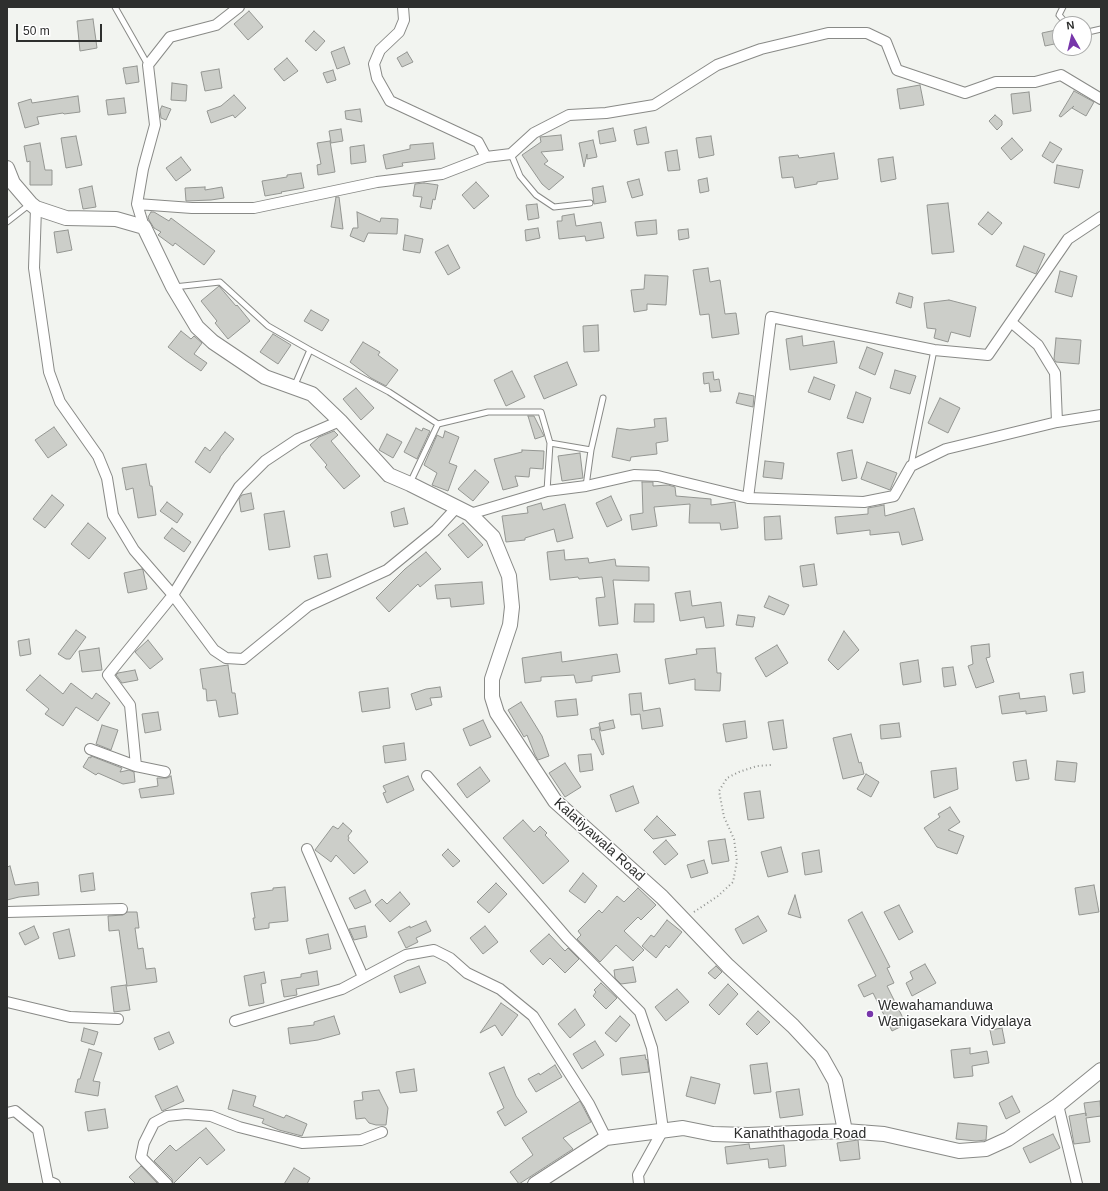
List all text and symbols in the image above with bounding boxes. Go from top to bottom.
scale bar [18,16,104,42]
north arrow [1052,16,1092,56]
text: N [1066,19,1075,32]
text: 50 m [23,24,50,38]
street label: Kalatiyawala Road [550,795,648,885]
place label: Wewahamanduwa Wanigasekara Vidyalaya [878,998,1031,1030]
marker: Wewahamanduwa Wanigasekara Vidyalaya [865,1009,875,1019]
street label: Kanaththagoda Road [734,1126,866,1142]

